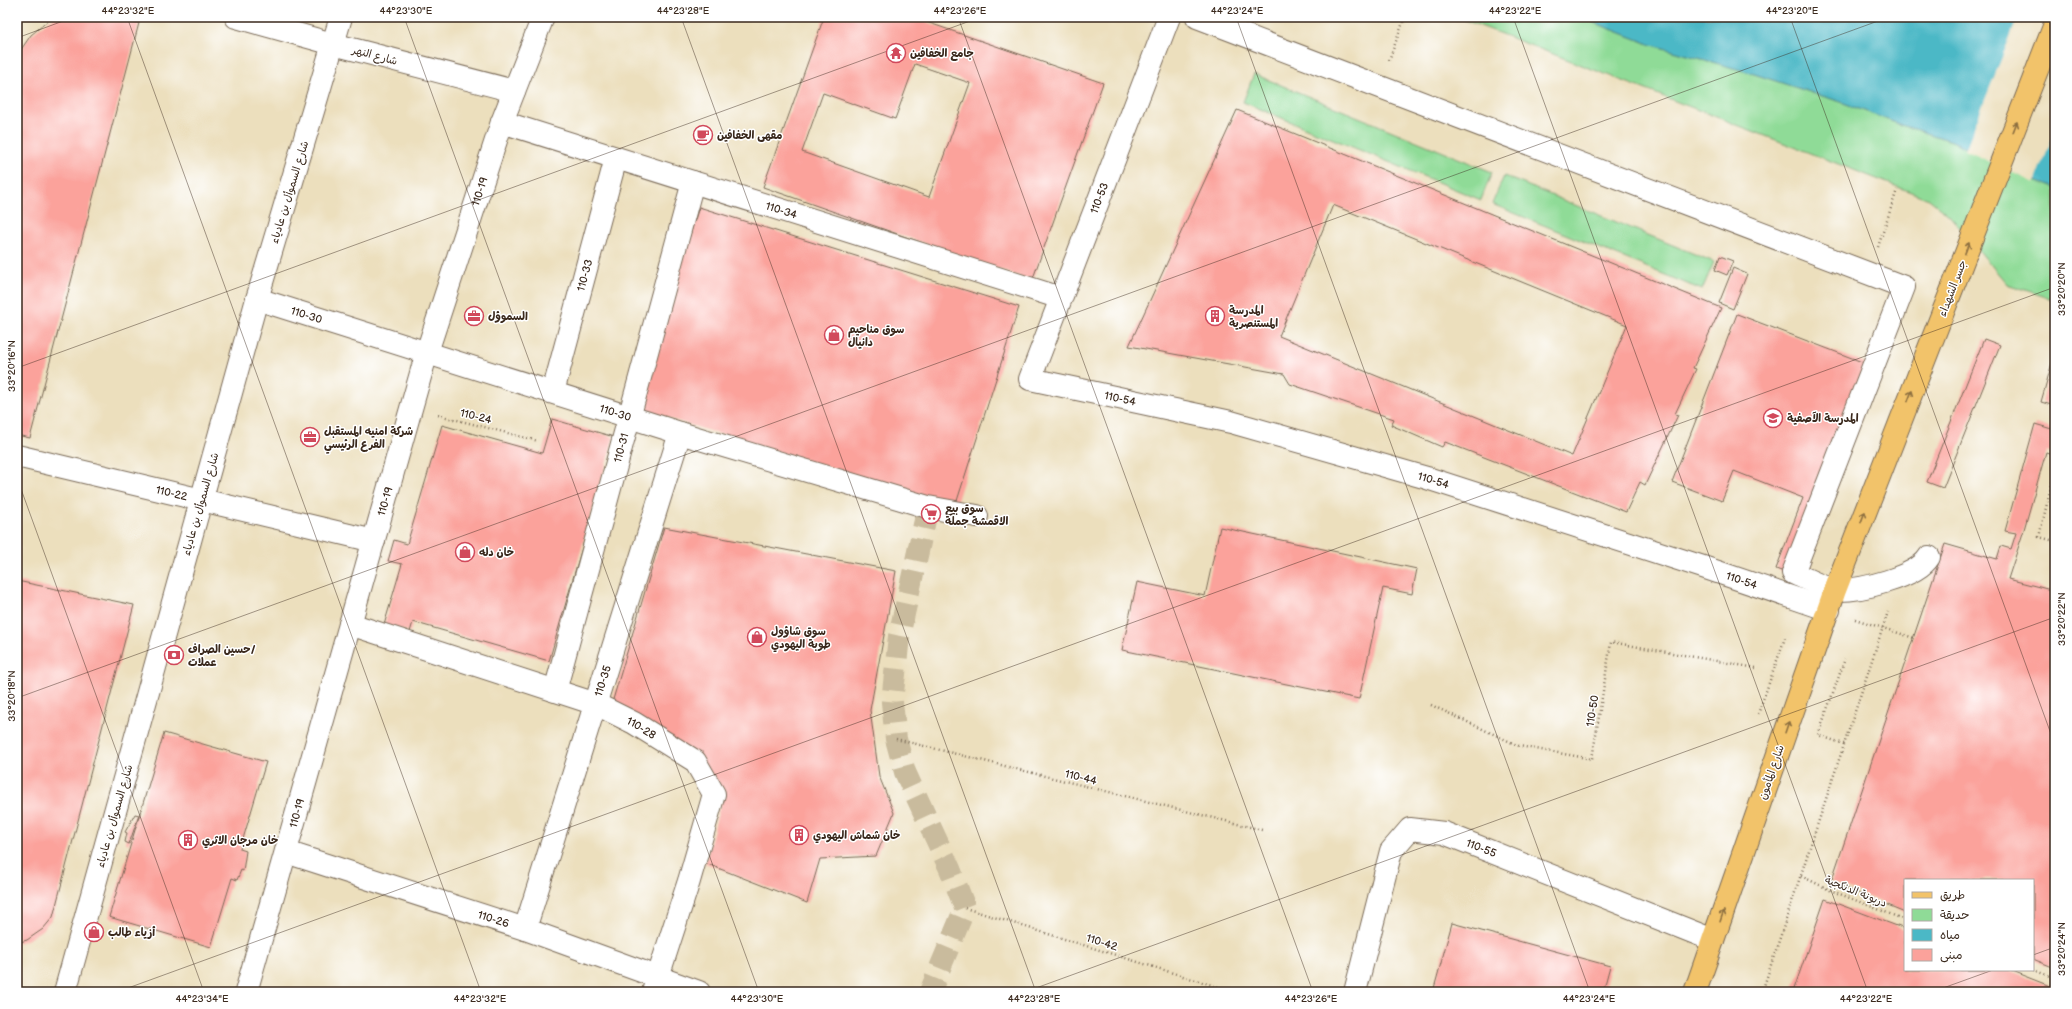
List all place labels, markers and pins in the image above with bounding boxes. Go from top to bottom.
temple icon: جامع الخفافين [885,42,907,64]
place label: جامع الخفافين [910,47,974,61]
cafe icon: مقهى الخفافين [692,124,714,146]
place label: مقهى الخفافين [717,129,782,143]
place label: المدرسة المستنصرية [1229,304,1278,330]
office icon: السموؤل [463,305,485,327]
building icon: المدرسة المستنصرية [1204,305,1226,327]
place label: السموؤل [488,310,528,324]
place label: سوق مناحيم دانيال [848,323,904,349]
shop icon: سوق مناحيم دانيال [823,324,845,346]
school or university icon: المدرسة الآصفية [1762,407,1784,429]
place label: المدرسة الآصفية [1787,411,1859,425]
place label: شركة امنيه المستقبل الفرع الرئيسي [324,425,413,454]
office icon: شركة امنيه المستقبل الفرع الرئيسي [299,426,321,448]
place label: سوق بيع الاقمشة جملة [945,502,1008,528]
supermarket icon: سوق بيع الاقمشة جملة [920,503,942,525]
shop icon: خان دله [454,541,476,563]
place label: خان دله [479,546,514,559]
place label: سوق شاؤول طوبة اليهودي [771,625,831,653]
shop icon: سوق شاؤول طوبة اليهودي [746,626,768,648]
place label: حسين الصراف/ عملات [188,643,256,669]
bank icon: حسين الصراف/ عملات [163,644,185,666]
building icon: خان شماش اليهودي [788,824,810,846]
building icon: خان مرجان الاثري [177,829,199,851]
place label: خان شماش اليهودي [813,829,900,844]
place label: خان مرجان الاثري [202,834,278,849]
shop icon: أزياء طالب [83,921,105,943]
place label: أزياء طالب [108,926,155,939]

